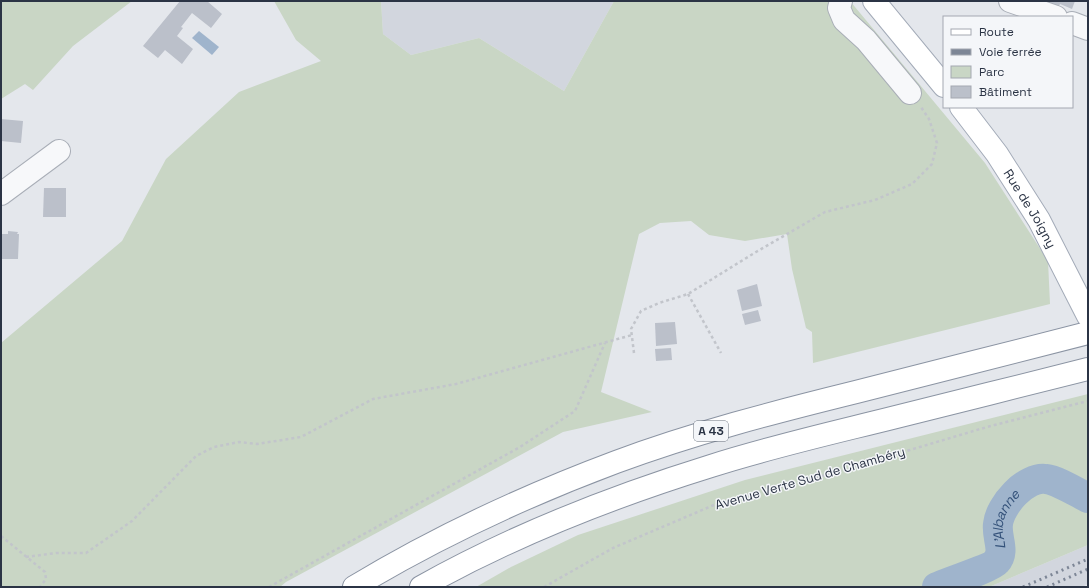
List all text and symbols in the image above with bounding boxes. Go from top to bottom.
legend [943,16,1073,108]
text: Route [979,24,1014,40]
text: Voie ferrée [979,44,1042,60]
text: Parc [979,64,1004,80]
text: Bâtiment [979,84,1032,100]
street label: Rue de Joigny [1000,166,1060,251]
road number: A 43 [694,421,728,441]
street label: Avenue Verte Sud de Chambéry [713,443,907,513]
water label: L'Albanne [989,485,1024,550]

